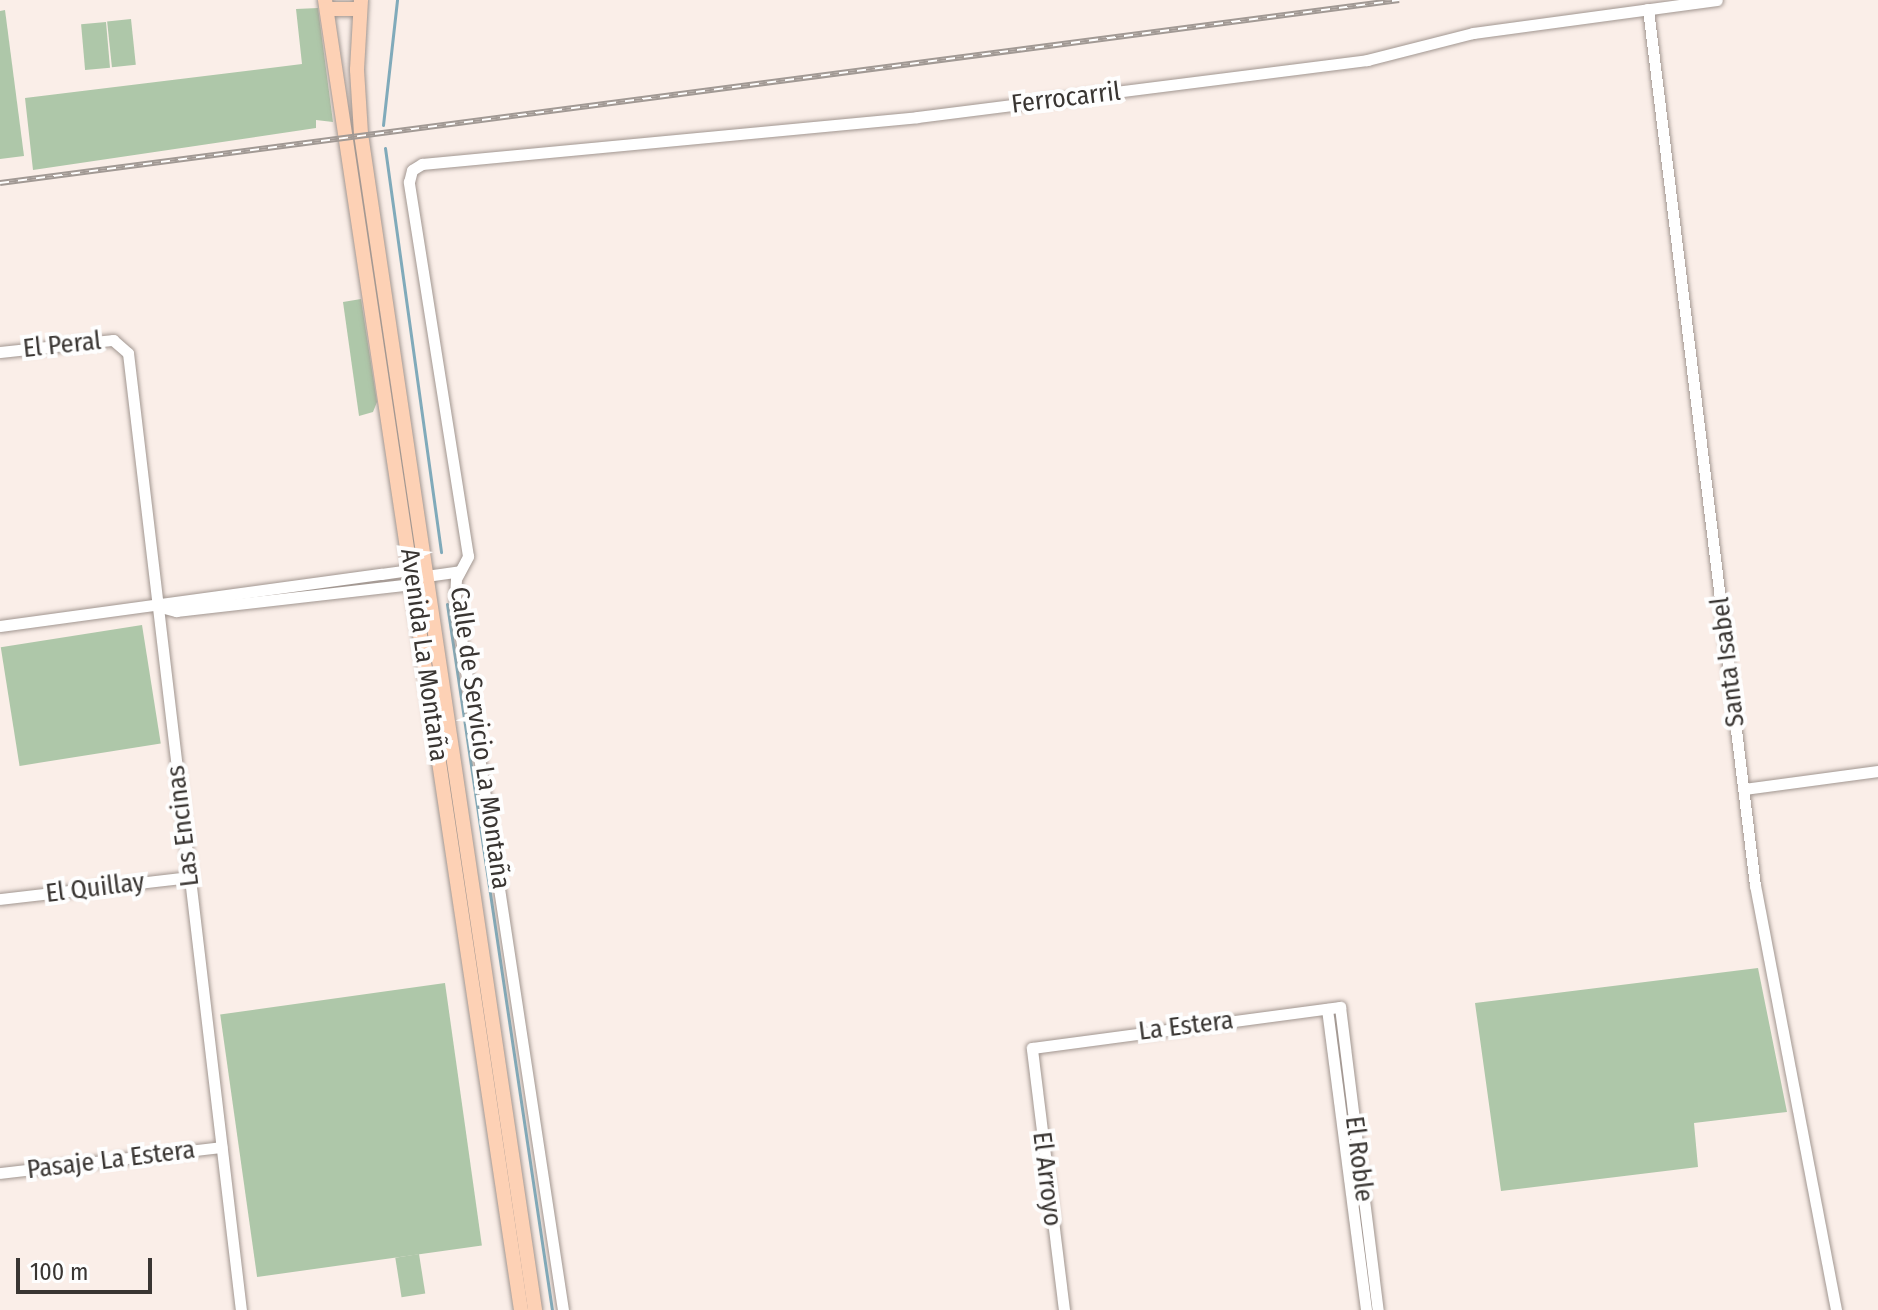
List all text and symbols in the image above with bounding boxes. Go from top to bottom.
street label: Ferrocarril [1010,76,1122,120]
street label: El Peral [21,325,103,365]
street label: Avenida La Montaña [394,547,454,763]
street label: Calle de Servicio La Montaña [443,585,517,891]
street label: Santa Isabel [1705,595,1751,729]
street label: Las Encinas [160,764,206,888]
street label: El Quillay [44,866,146,910]
street label: La Estera [1137,1005,1235,1047]
street label: El Roble [1338,1114,1380,1204]
street label: El Arroyo [1026,1130,1068,1228]
street label: Pasaje La Estera [25,1134,197,1186]
scale bar [20,1242,156,1292]
text: 100 m [30,1258,88,1286]

